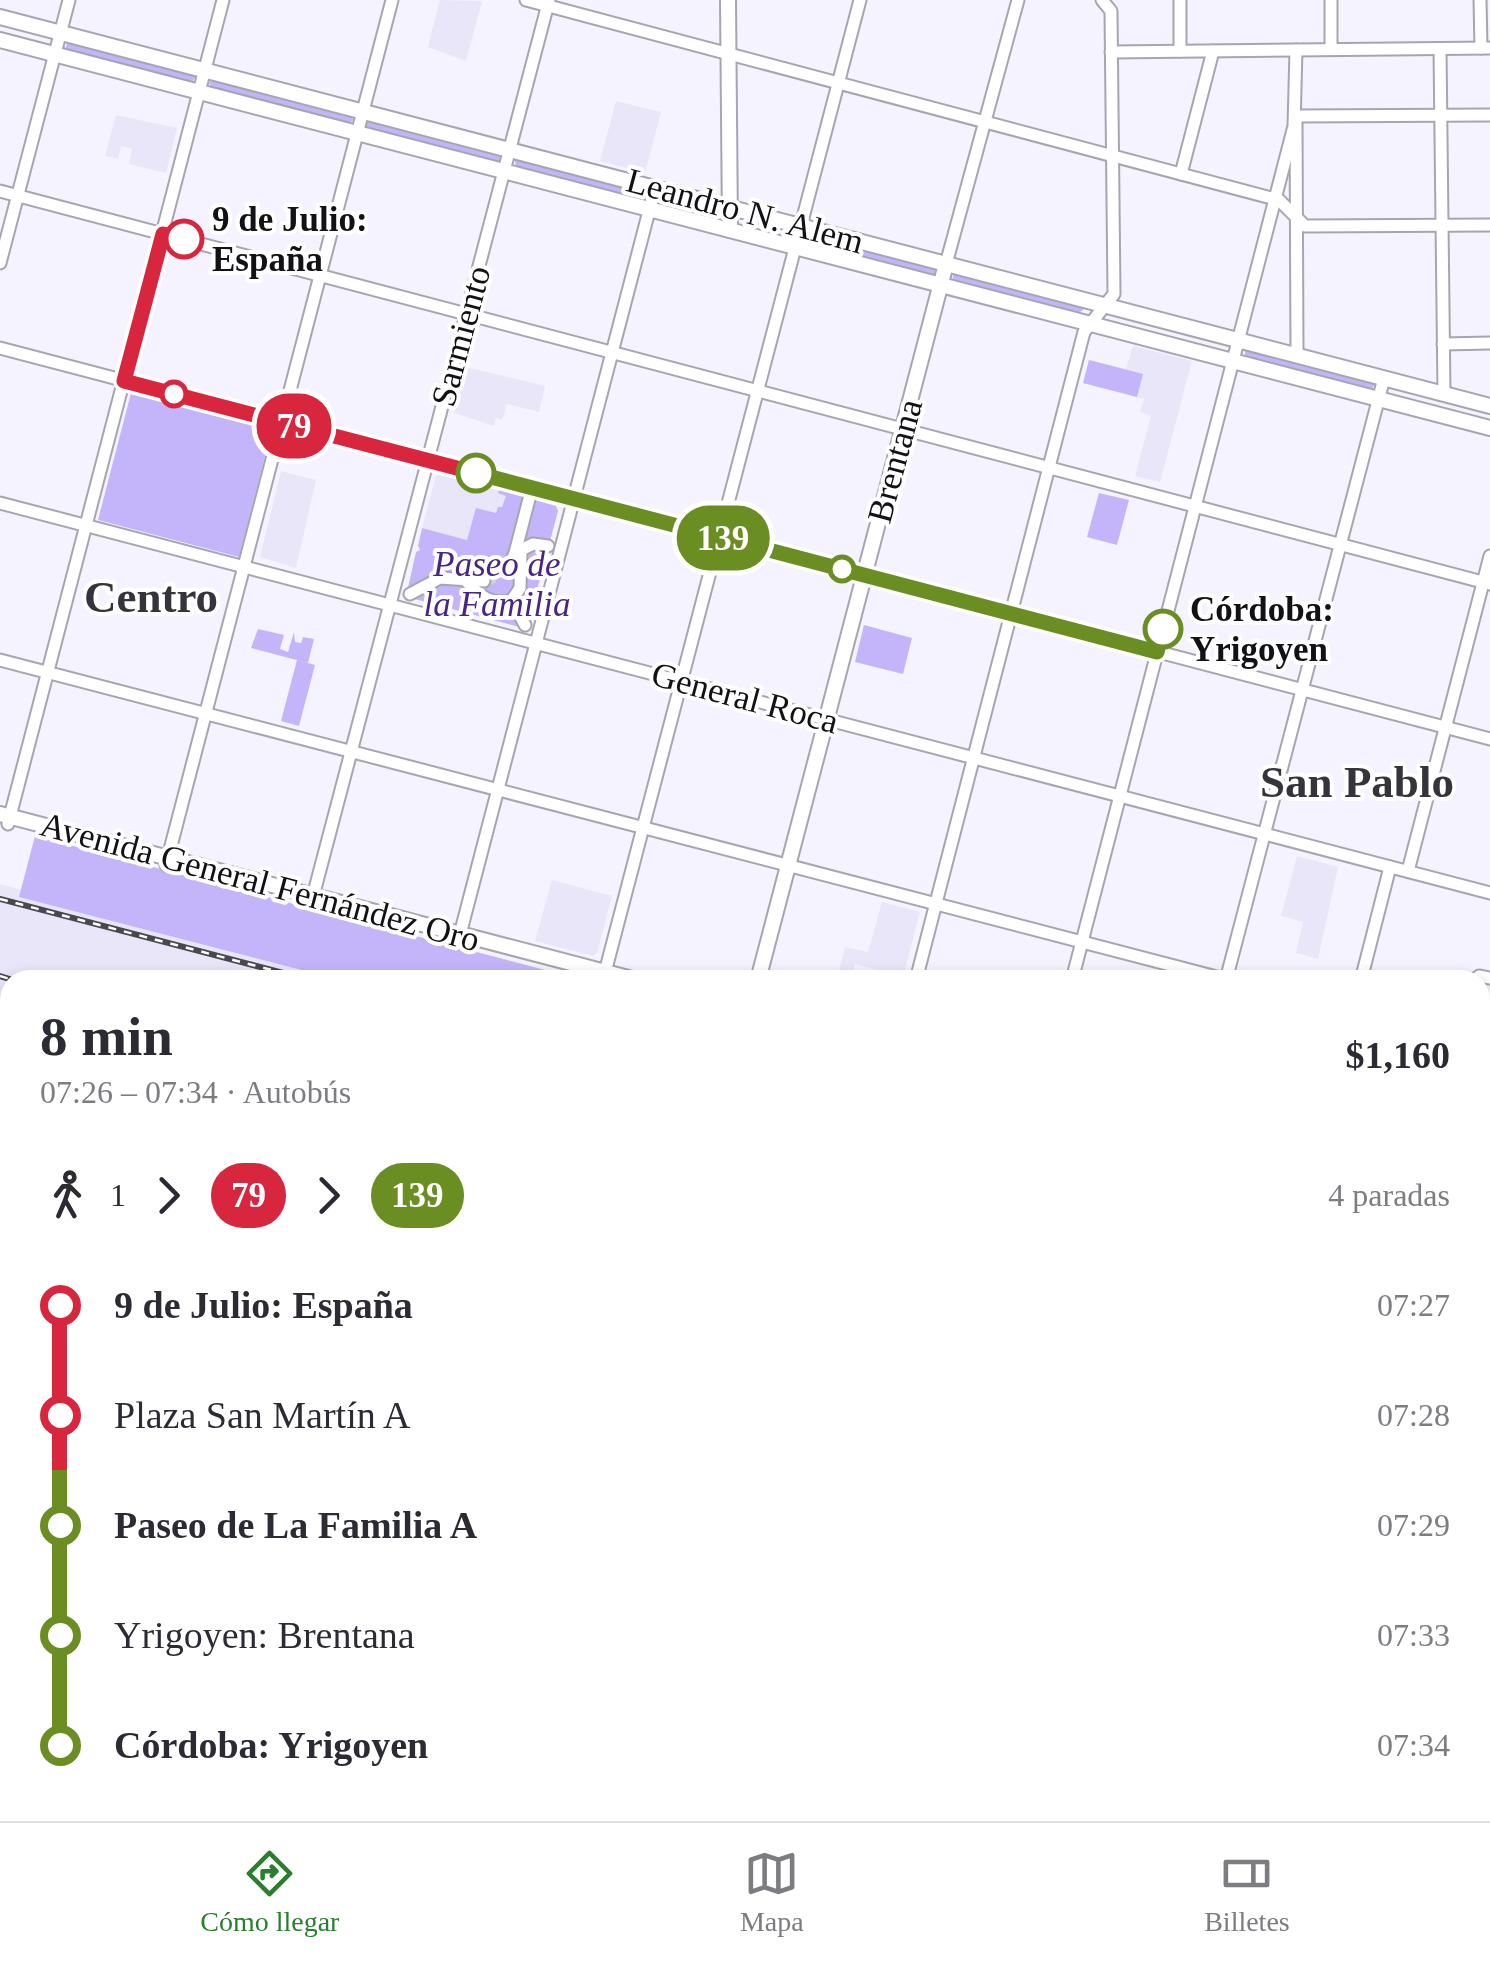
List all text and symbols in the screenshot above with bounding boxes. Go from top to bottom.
street label: Leandro N. Alem [622,161,868,261]
place label: 9 de Julio: España [212,200,368,279]
marker: 9 de Julio: España [165,220,203,258]
street label: Sarmiento [424,261,498,411]
unlabelled marker [161,381,187,407]
line badge: 79 [249,394,339,458]
street label: Brentana [860,394,930,527]
text: 79 [277,407,312,446]
unlabelled marker [457,454,495,492]
line badge: 139 [666,506,780,570]
text: 139 [697,519,749,558]
park label: Paseo de la Familia [424,545,570,624]
unlabelled marker [829,556,855,582]
district label: Centro [84,572,218,622]
place label: Córdoba: Yrigoyen [1190,590,1334,669]
marker: Córdoba: Yrigoyen [1144,610,1182,648]
street label: General Roca [647,654,843,742]
district label: San Pablo [1260,757,1454,807]
street label: Avenida General Fernández Oro [36,805,484,959]
text: 8 min [40,1006,173,1067]
text: $1,160 [1346,1034,1450,1076]
text: 07:26 – 07:34 · Autobús [40,1074,351,1110]
icon: walk [40,1168,95,1223]
icon: forward [141,1168,196,1223]
icon: forward [301,1168,356,1223]
text: 79 [231,1176,266,1215]
text: 139 [391,1176,444,1215]
text: 1 [110,1177,126,1213]
text: 4 paradas [1328,1177,1450,1213]
text: 9 de Julio: España [114,1284,413,1326]
text: 07:27 [1377,1287,1450,1323]
text: Plaza San Martín A [114,1394,411,1436]
text: 07:28 [1377,1397,1450,1433]
text: Paseo de La Familia A [114,1504,477,1546]
text: 07:29 [1377,1507,1450,1543]
text: Yrigoyen: Brentana [114,1614,415,1656]
text: 07:33 [1377,1617,1450,1653]
text: Córdoba: Yrigoyen [114,1724,428,1766]
text: 07:34 [1377,1727,1450,1763]
tab: Cómo llegar [200,1846,339,1938]
tab: Mapa [740,1846,804,1938]
tab: Billetes [1204,1846,1290,1938]

